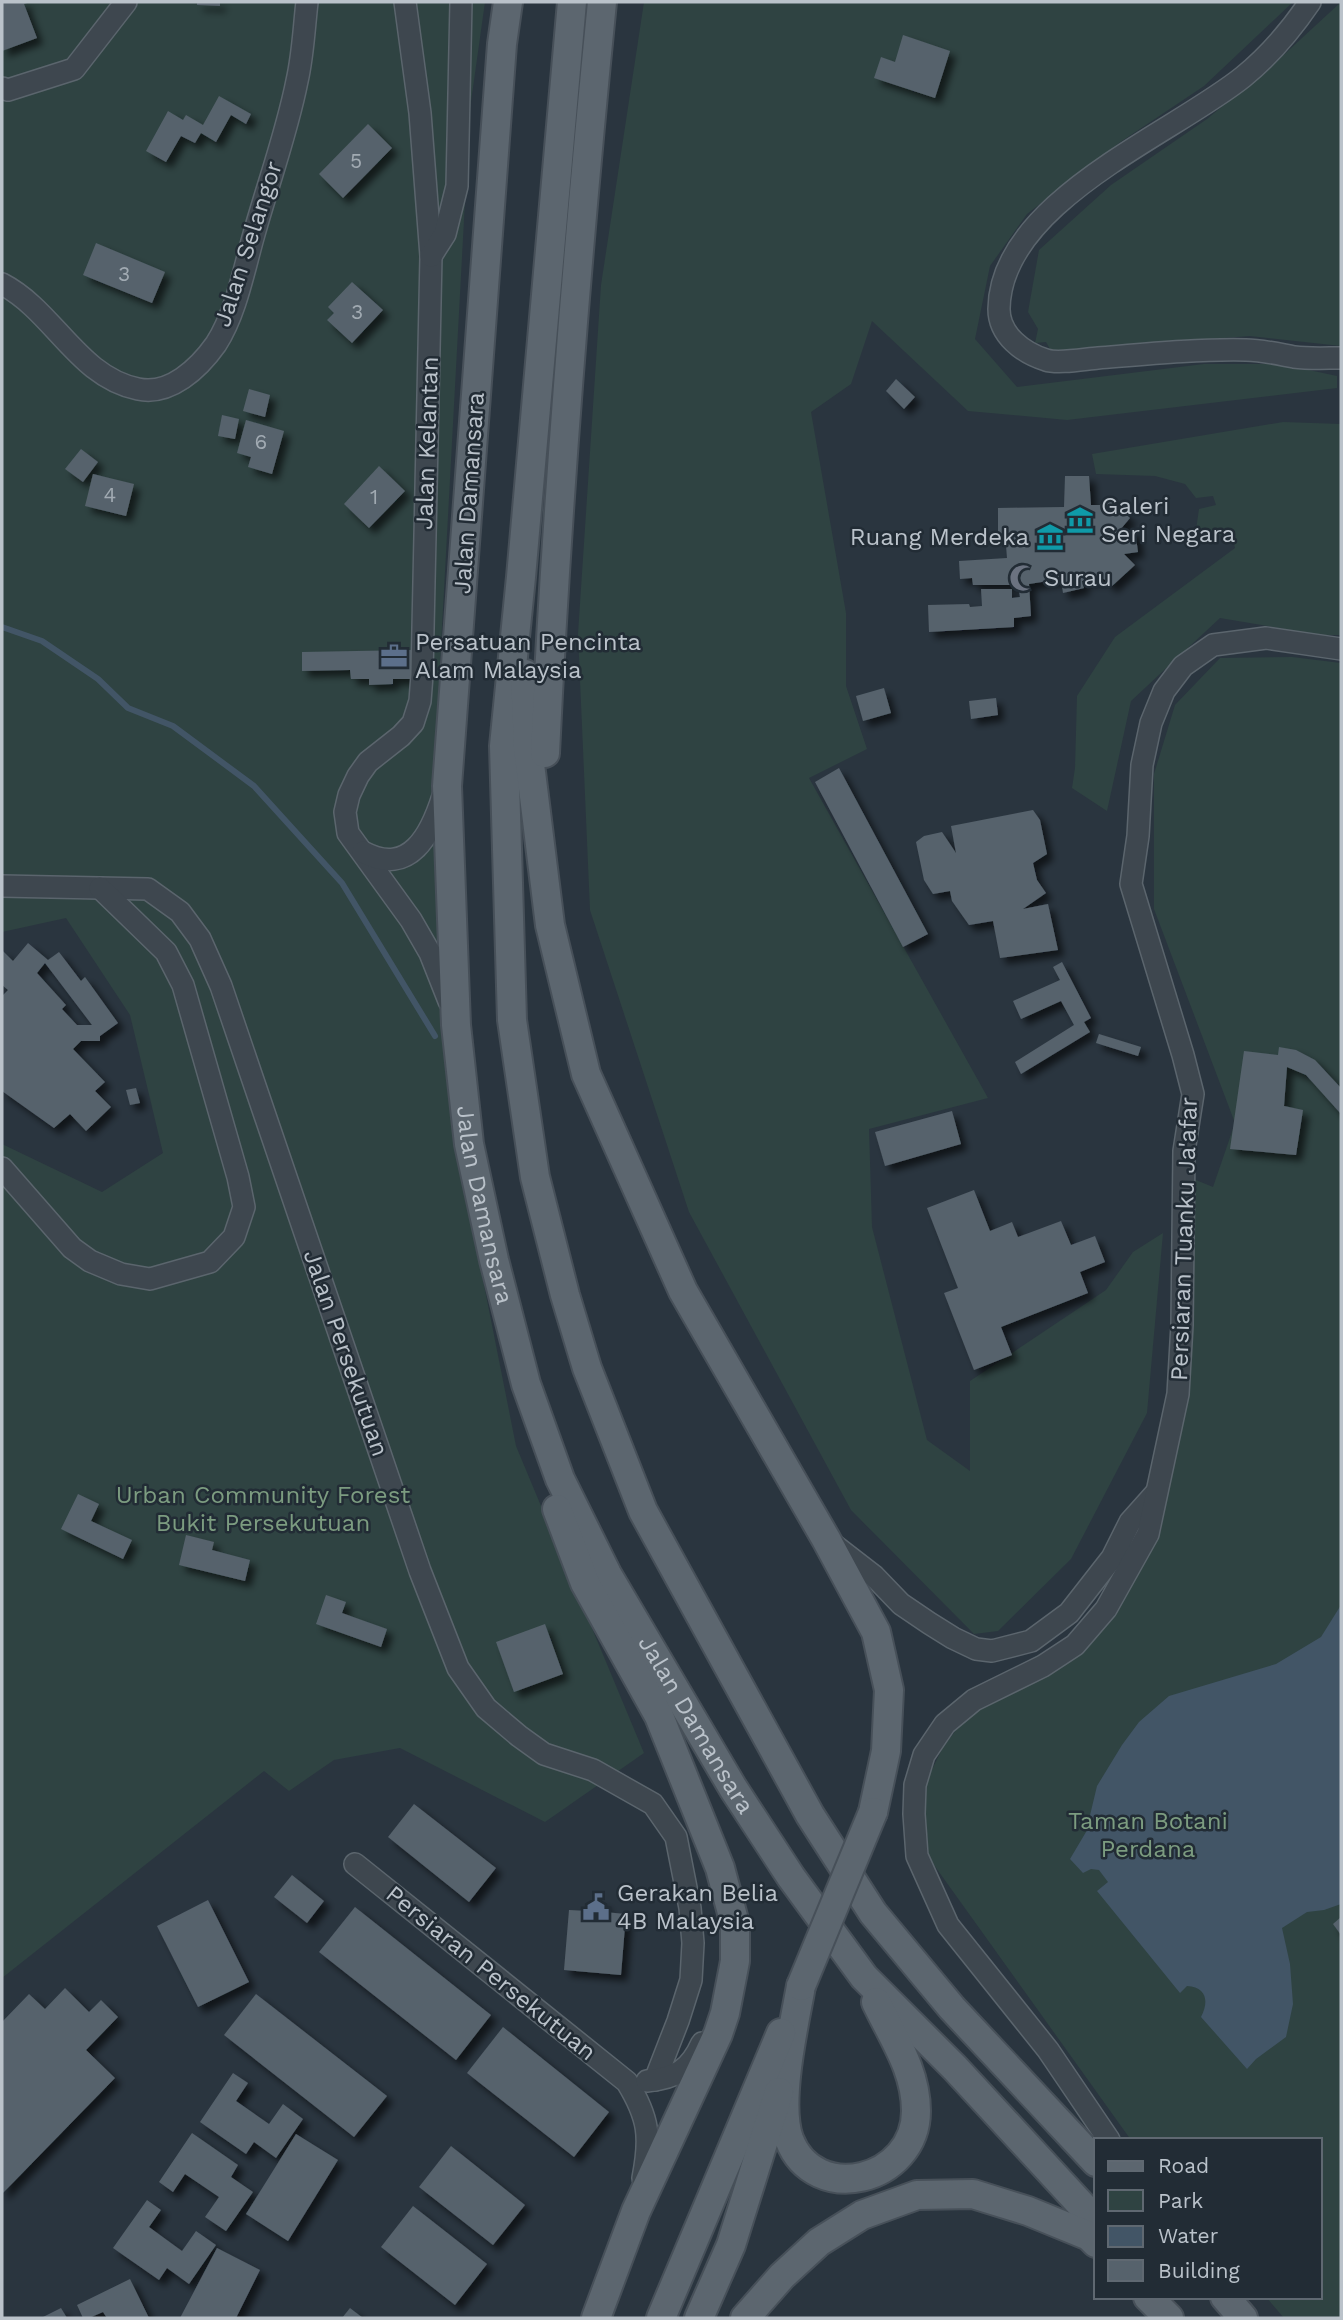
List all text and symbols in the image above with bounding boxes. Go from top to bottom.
house number: 5 [350,148,362,173]
street label: Jalan Selangor [208,157,288,330]
house number: 3 [118,261,130,286]
house number: 3 [351,299,363,324]
street label: Jalan Kelantan [410,356,444,530]
street label: Jalan Damansara [448,391,490,595]
house number: 6 [255,429,267,454]
house number: 4 [104,482,116,507]
house number: 1 [370,484,378,509]
place label: Galeri Seri Negara [1101,492,1235,548]
museum icon: Galeri Seri Negara [1065,505,1095,535]
museum icon: Ruang Merdeka [1035,522,1065,552]
place label: Ruang Merdeka [850,523,1029,551]
mosque icon: Surau [1008,563,1038,593]
place label: Surau [1044,564,1112,592]
place label: Persatuan Pencinta Alam Malaysia [415,628,641,684]
office icon: Persatuan Pencinta Alam Malaysia [379,641,409,671]
street label: Persiaran Tuanku Ja'afar [1165,1096,1203,1382]
street label: Jalan Damansara [451,1104,519,1307]
street label: Jalan Persekutuan [298,1246,394,1460]
park label: Urban Community Forest Bukit Persekutuan [116,1481,410,1537]
street label: Jalan Damansara [632,1631,760,1819]
park label: Taman Botani Perdana [1068,1807,1228,1863]
place label: Gerakan Belia 4B Malaysia [617,1879,778,1935]
street label: Persiaran Persekutuan [380,1880,602,2066]
public building icon: Gerakan Belia 4B Malaysia [581,1892,611,1922]
legend [1094,2138,1322,2299]
text: Road [1158,2153,1209,2178]
text: Park [1158,2188,1203,2213]
text: Water [1158,2223,1219,2248]
text: Building [1158,2258,1240,2283]

